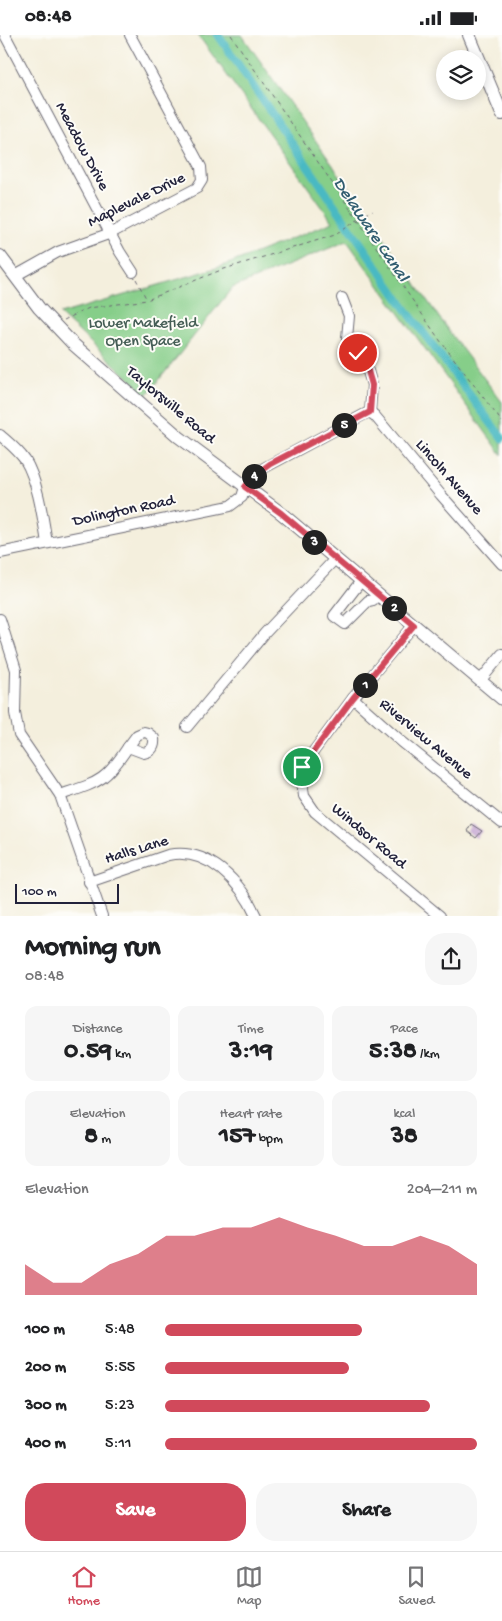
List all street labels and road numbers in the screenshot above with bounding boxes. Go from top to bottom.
street label: Meadow Drive [50,100,113,195]
street label: Maplevale Drive [85,169,189,233]
street label: Taylorsville Road [121,362,220,450]
street label: Lincoln Avenue [410,436,486,520]
street label: Dolington Road [70,492,178,532]
street label: Riverview Avenue [374,695,476,785]
street label: Windsor Road [326,800,411,875]
street label: Halls Lane [103,832,172,870]

